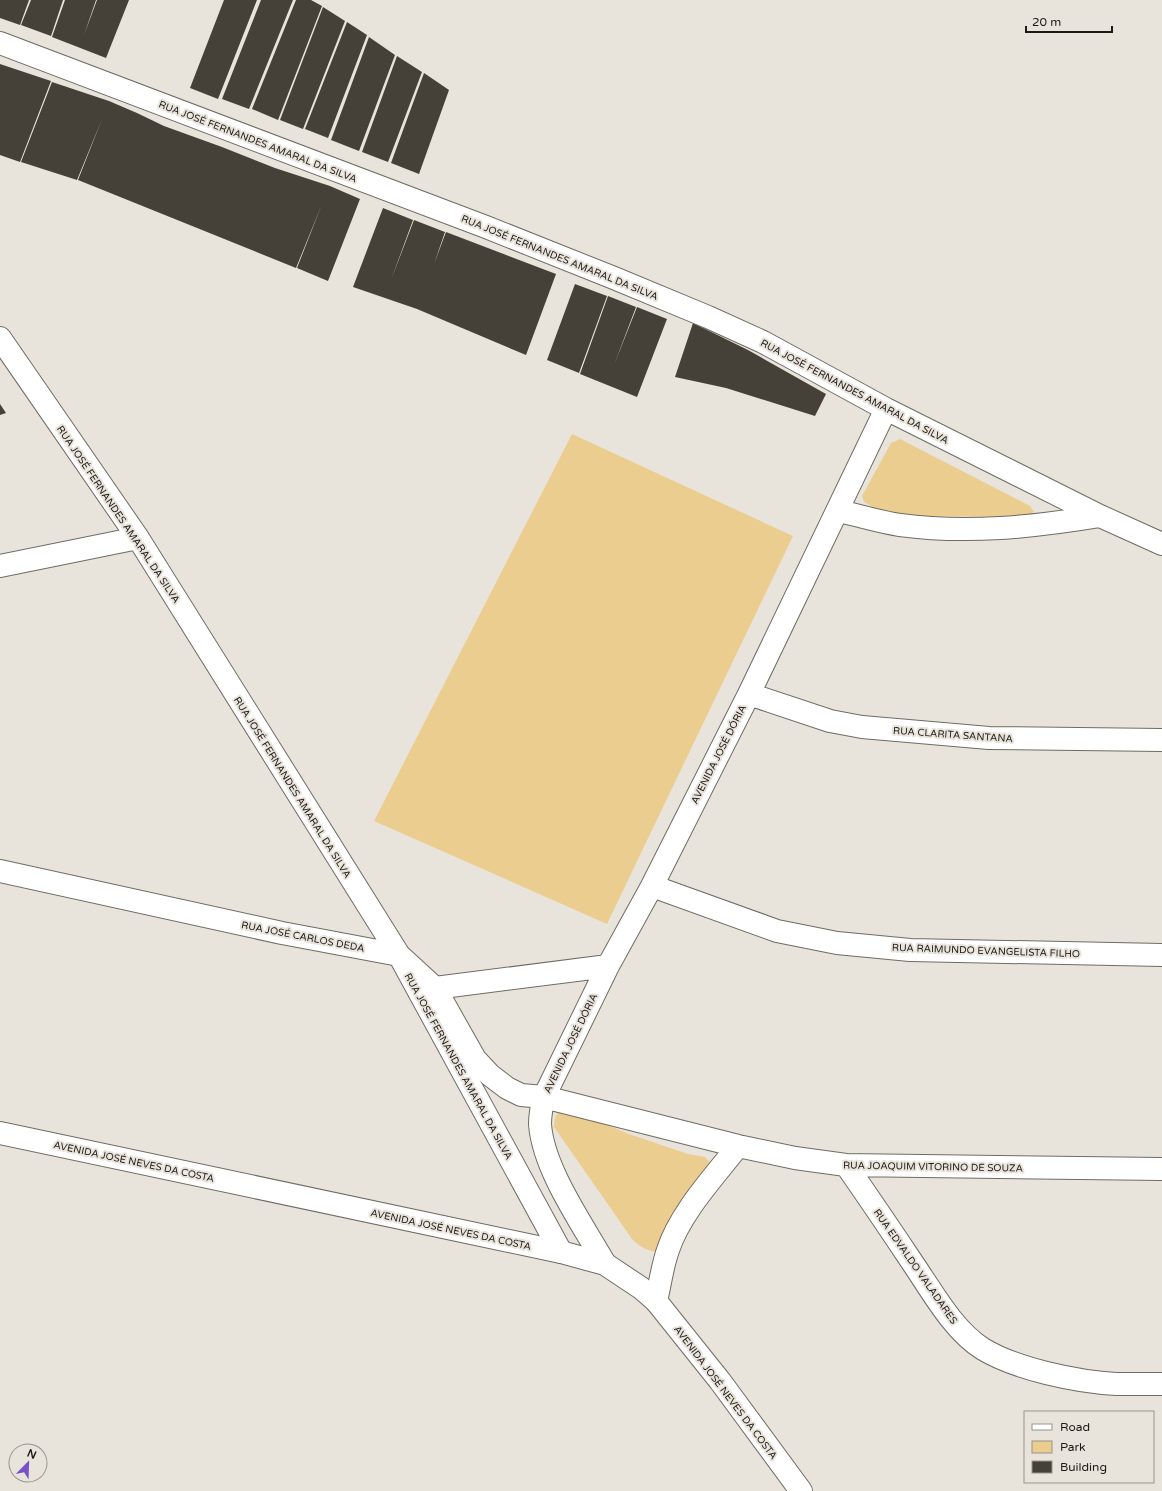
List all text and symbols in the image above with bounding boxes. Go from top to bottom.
scale bar [1026,8,1112,34]
text: 20 m [1032,15,1061,29]
street label: RUA JOSÉ FERNANDES AMARAL DA SILVA [157,98,358,185]
street label: RUA JOSÉ FERNANDES AMARAL DA SILVA [459,213,660,303]
street label: RUA JOSÉ FERNANDES AMARAL DA SILVA [758,337,951,447]
street label: RUA JOSÉ FERNANDES AMARAL DA SILVA [54,424,182,606]
street label: RUA JOSÉ FERNANDES AMARAL DA SILVA [231,695,353,880]
street label: AVENIDA JOSÉ DÓRIA [689,703,749,806]
street label: RUA CLARITA SANTANA [893,725,1013,745]
street label: RUA JOSÉ CARLOS DEDA [240,919,365,955]
street label: RUA RAIMUNDO EVANGELISTA FILHO [892,942,1080,960]
street label: RUA JOSÉ FERNANDES AMARAL DA SILVA [402,971,515,1162]
street label: AVENIDA JOSÉ DÓRIA [541,992,600,1095]
street label: AVENIDA JOSÉ NEVES DA COSTA [52,1139,215,1185]
street label: RUA JOAQUIM VITORINO DE SOUZA [843,1159,1023,1175]
street label: AVENIDA JOSÉ NEVES DA COSTA [369,1207,532,1253]
street label: RUA EDVALDO VALADARES [871,1207,960,1326]
street label: AVENIDA JOSÉ NEVES DA COSTA [671,1323,779,1462]
legend [1024,1411,1154,1483]
text: Road [1060,1420,1090,1434]
text: Park [1060,1440,1086,1454]
north arrow [8,1443,48,1483]
text: N [25,1447,38,1462]
text: Building [1060,1460,1107,1474]

